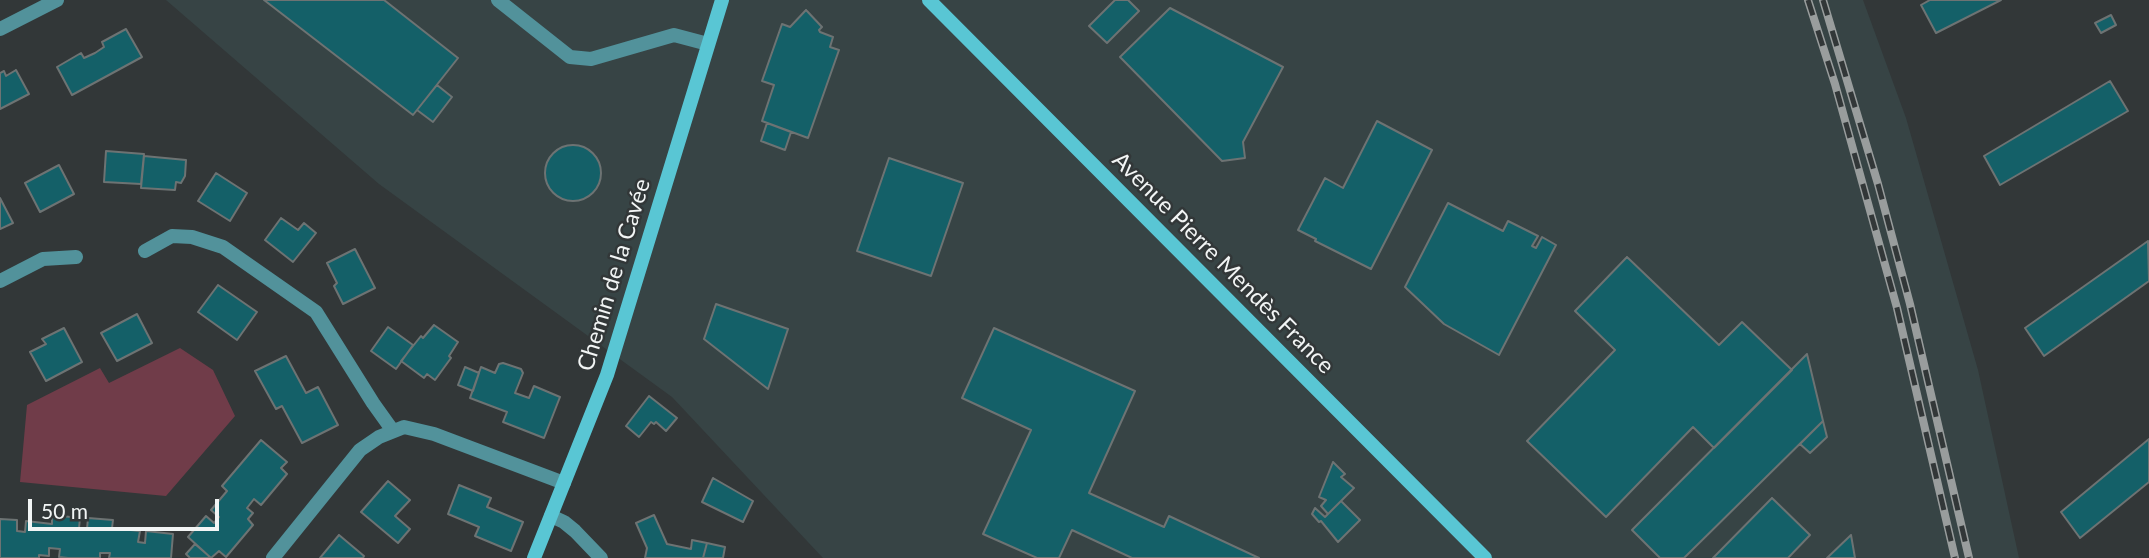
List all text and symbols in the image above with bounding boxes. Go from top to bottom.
street label: Avenue Pierre Mendès France [1106,146,1340,380]
street label: Chemin de la Cavée [572,176,656,374]
scale bar [32,484,222,528]
text: 50 m [41,498,88,523]

